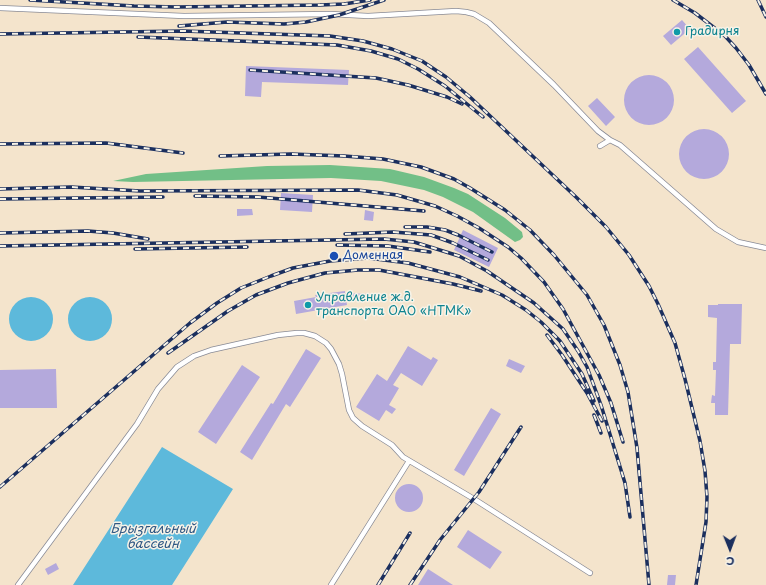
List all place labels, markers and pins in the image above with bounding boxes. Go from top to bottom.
place label: Градирня [685,25,740,39]
marker: Градирня [672,27,682,37]
place label: Доменная [343,249,403,263]
marker: Доменная [328,250,340,262]
place label: Управление ж.д. транспорта ОАО «НТМК» [316,291,471,319]
marker: Управление ж.д. транспорта ОАО «НТМК» [303,300,313,310]

